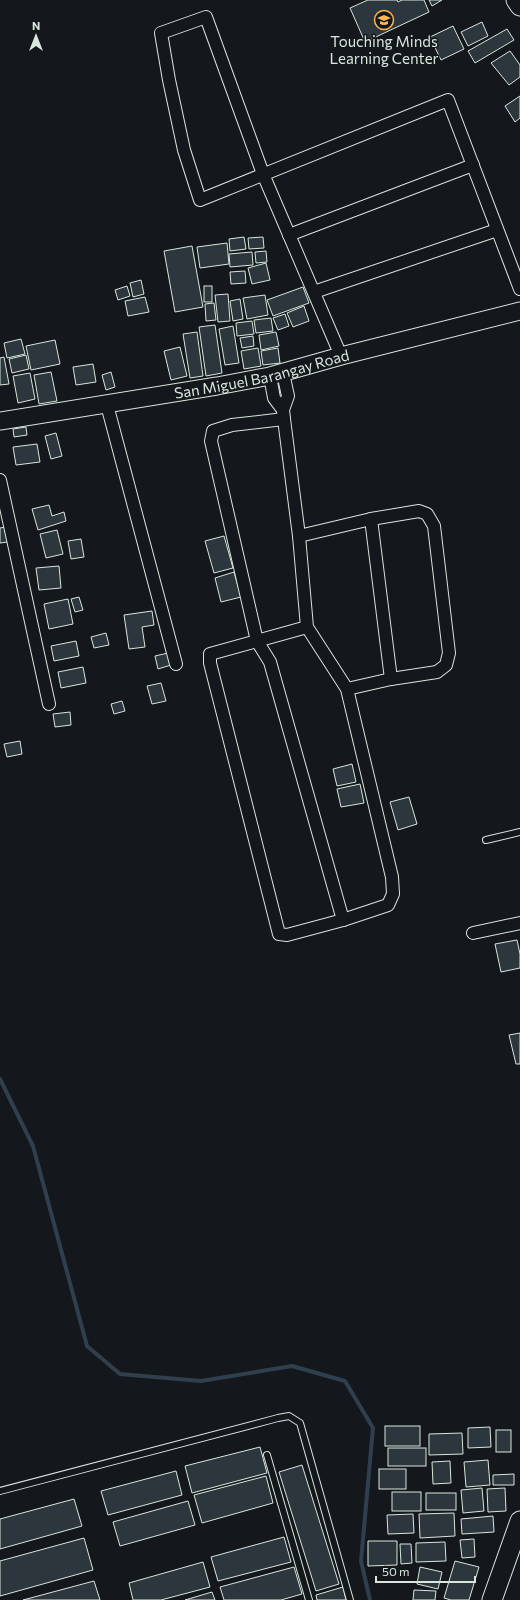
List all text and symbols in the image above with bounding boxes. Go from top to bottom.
school or university icon: Touching Minds Learning Center [373,9,395,31]
north arrow [16,16,56,56]
text: N [32,19,40,32]
place label: Touching Minds Learning Center [329,32,439,67]
street label: San Miguel Barangay Road [173,345,351,402]
scale bar [376,1558,475,1584]
text: 50 m [382,1564,410,1578]

